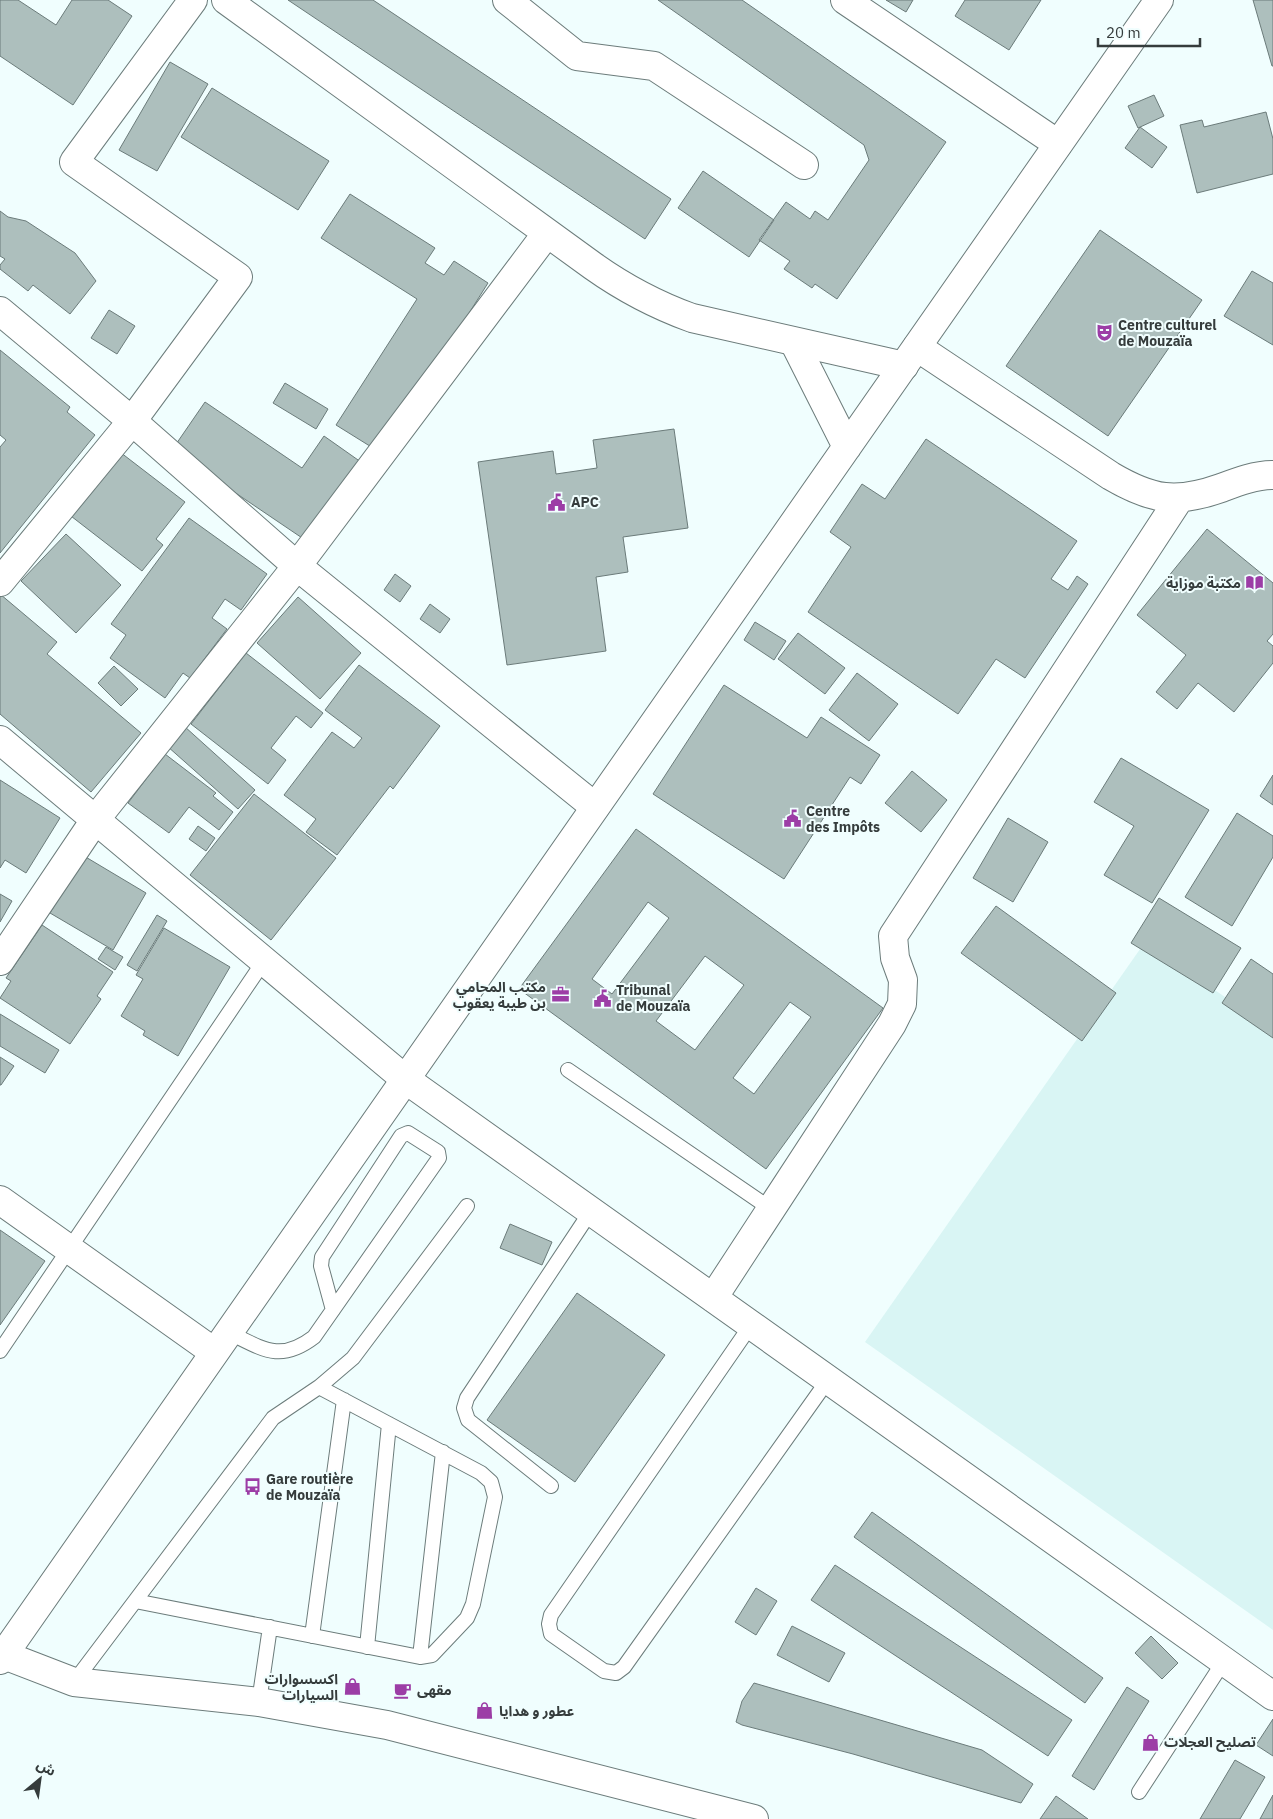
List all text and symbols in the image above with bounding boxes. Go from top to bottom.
scale bar [1098,15,1200,47]
text: 20 m [1106,23,1141,42]
place label: Centre culturel de Mouzaïa [1118,316,1217,350]
theatre icon: Centre culturel de Mouzaïa [1094,323,1114,343]
public building icon: APC [547,492,567,512]
place label: APC [571,493,599,511]
library icon: مكتبة موزاية [1245,573,1265,593]
place label: مكتبة موزاية [1166,574,1241,592]
place label: Centre des Impôts [806,802,880,836]
public building icon: Centre des Impôts [782,809,802,829]
place label: مكتب المحامي بن طيبة يعقوب [453,978,546,1012]
place label: Tribunal de Mouzaïa [616,981,691,1015]
office icon: مكتب المحامي بن طيبة يعقوب [550,985,570,1005]
public building icon: Tribunal de Mouzaïa [592,988,612,1008]
place label: Gare routière de Mouzaïa [266,1470,353,1504]
bus stop icon: Gare routière de Mouzaïa [242,1477,262,1497]
place label: اكسسوارات السيارات [265,1670,338,1704]
shop icon: اكسسوارات السيارات [342,1677,362,1697]
cafe icon: مقهى [393,1680,413,1700]
place label: مقهى [417,1681,452,1699]
shop icon: عطور و هدايا [475,1701,495,1721]
place label: عطور و هدايا [499,1702,575,1720]
shop icon: تصليح العجلات [1140,1732,1160,1752]
place label: تصليح العجلات [1164,1733,1256,1752]
north arrow [15,1754,65,1804]
text: ش [34,1755,59,1780]

